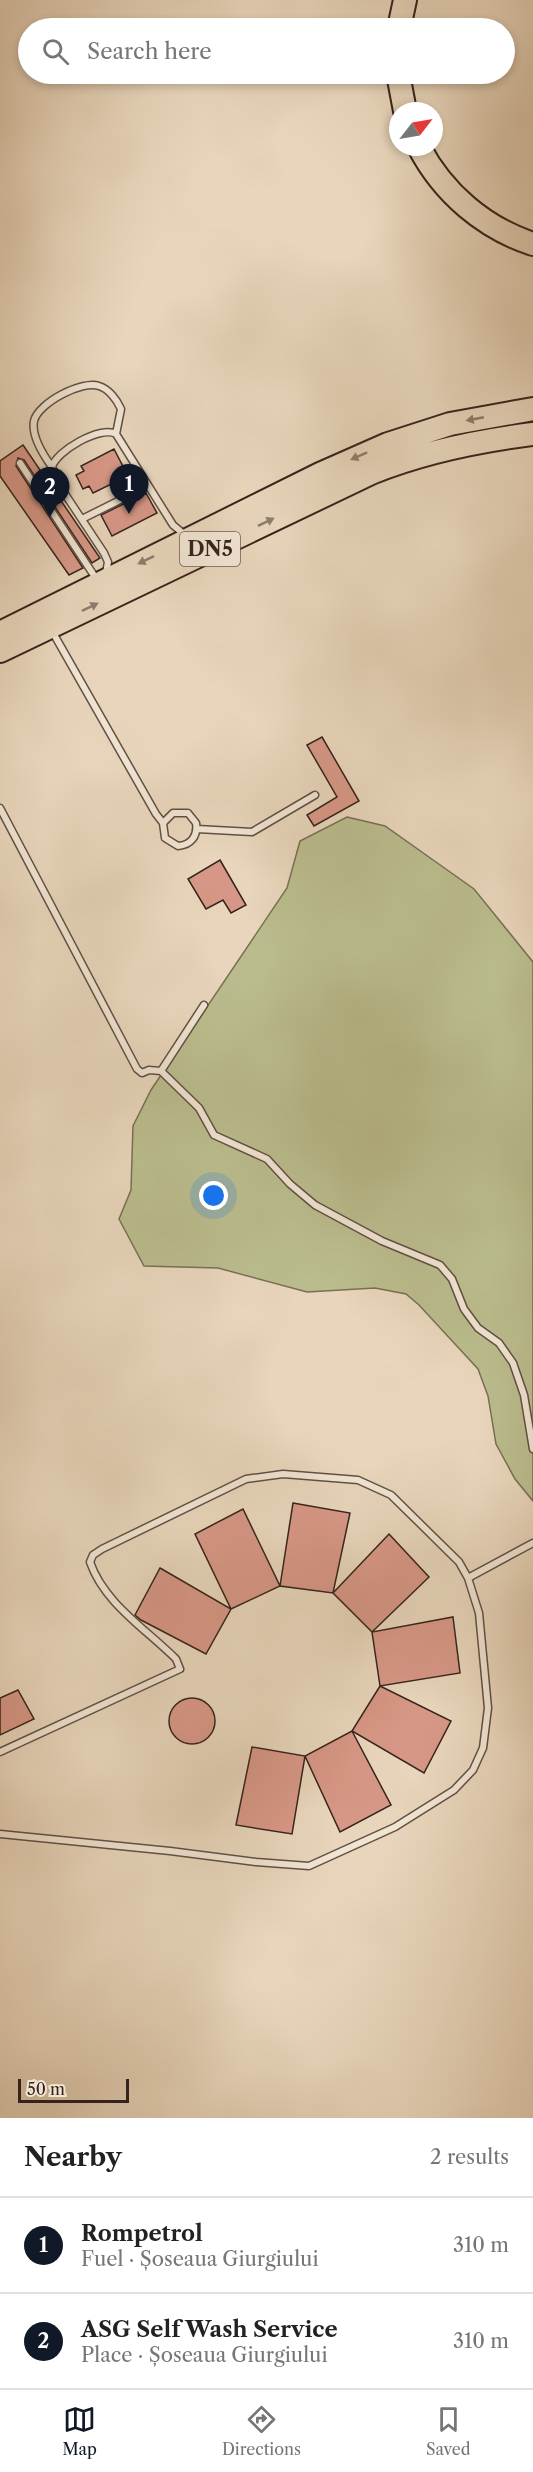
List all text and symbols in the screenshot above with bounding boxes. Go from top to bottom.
search box [18,18,515,84]
icon: search [39,35,72,68]
text: Search here [87,38,212,65]
north arrow [389,102,443,156]
one-way arrow [466,415,485,424]
one-way arrow [350,451,368,461]
pin: 1 [110,464,148,514]
pin: 2 [31,468,70,517]
one-way arrow [257,518,274,527]
road number: DN5 [180,532,240,566]
one-way arrow [138,556,155,565]
one-way arrow [82,602,99,611]
your location [199,1181,228,1210]
scale bar [18,2076,129,2104]
text: 50 m [27,2079,65,2099]
text: Nearby [24,2141,122,2173]
text: 2 results [430,2145,509,2169]
text: Rompetrol [81,2220,203,2247]
text: 1 [39,2233,48,2257]
text: 310 m [453,2233,509,2257]
text: Fuel · Șoseaua Giurgiului [81,2247,319,2271]
text: ASG Self Wash Service [81,2316,338,2343]
text: 2 [38,2329,49,2353]
text: 310 m [453,2329,509,2353]
text: Place · Șoseaua Giurgiului [81,2343,328,2367]
tab: Map [63,2403,97,2459]
tab: Directions [222,2403,301,2459]
tab: Saved [426,2403,470,2459]

